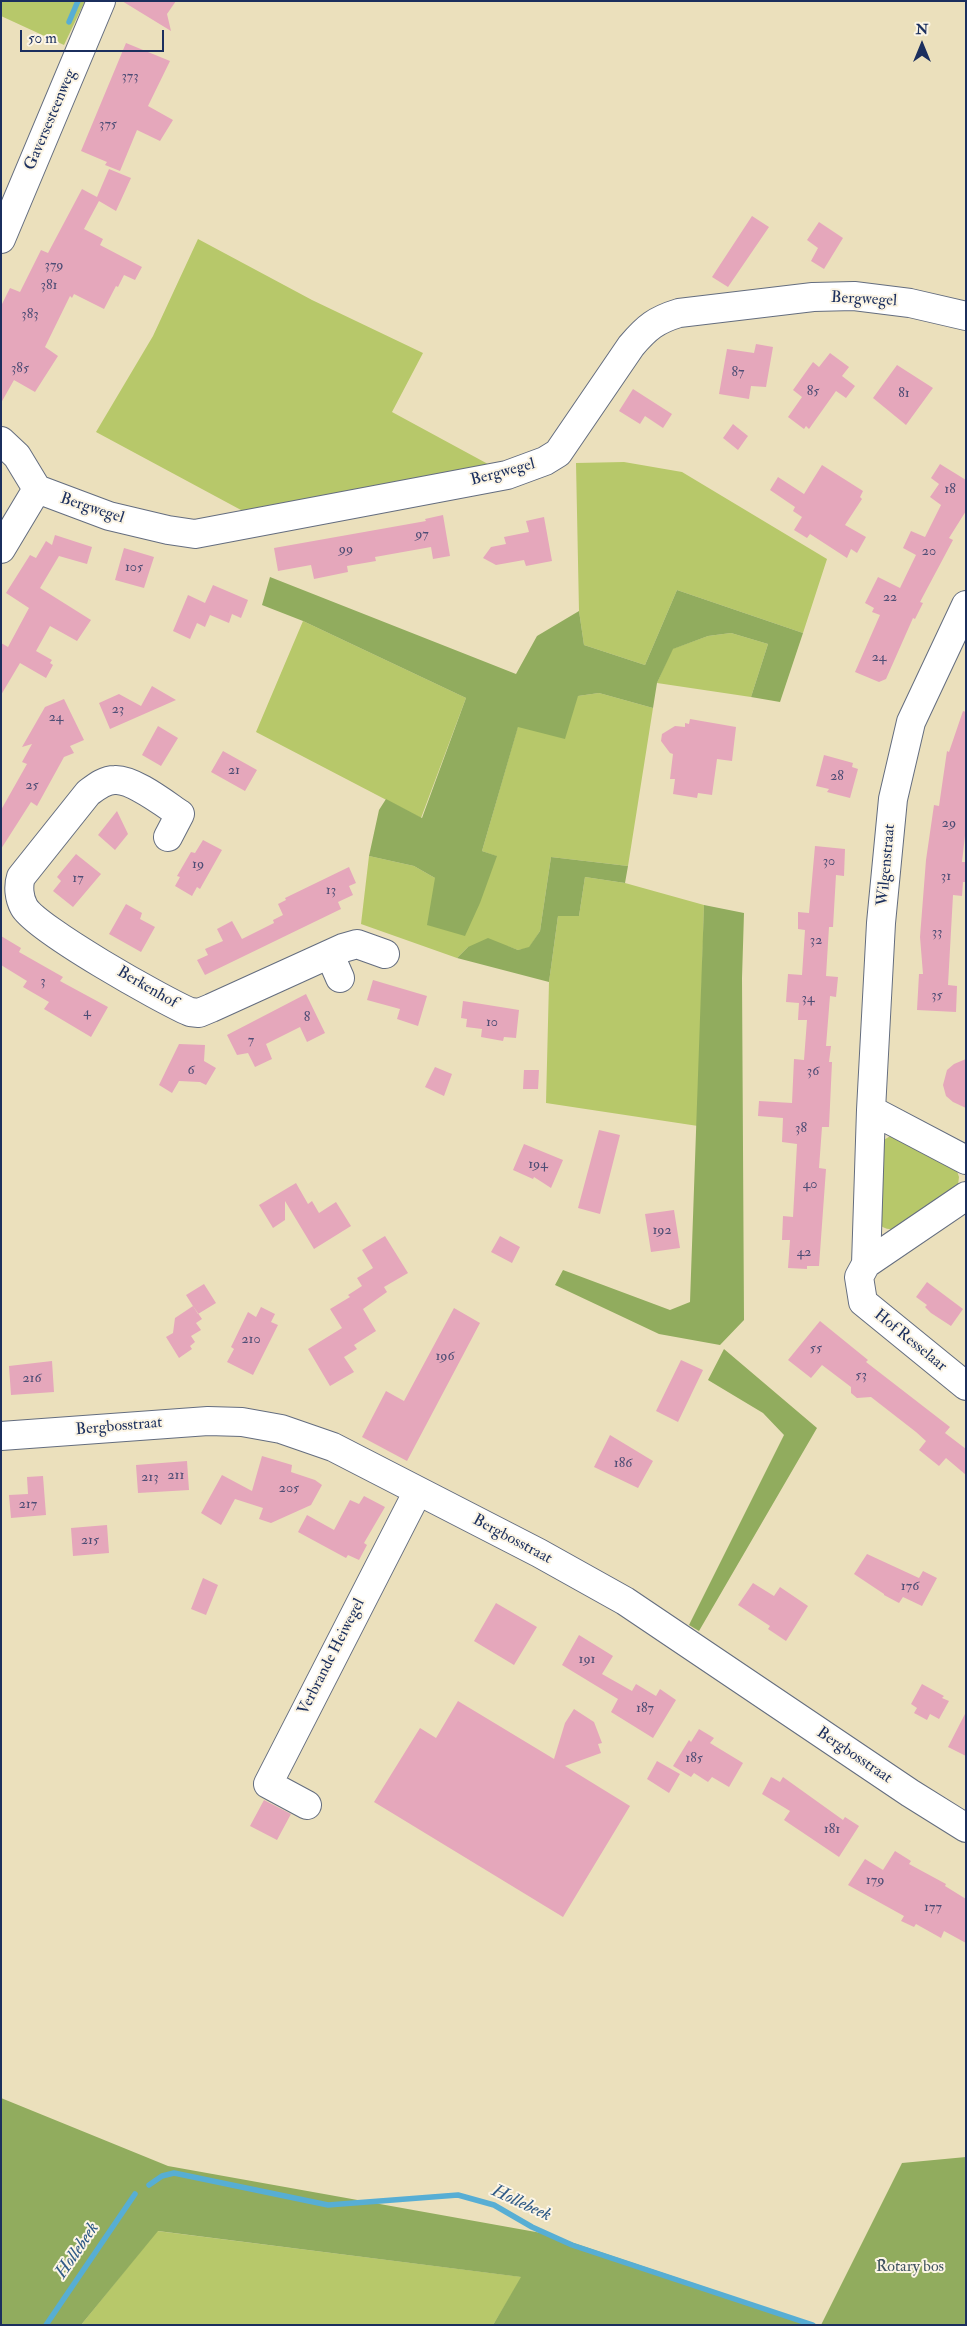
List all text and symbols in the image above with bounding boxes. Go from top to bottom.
scale bar [22,20,166,52]
north arrow [897,20,947,70]
text: N [916,21,928,38]
text: 50 m [28,29,57,48]
street label: Gaversesteenweg [21,67,81,173]
house number: 373 [121,69,139,85]
house number: 375 [99,117,117,133]
house number: 379 [45,258,63,274]
house number: 381 [41,278,57,294]
street label: Bergwegel [831,289,897,311]
house number: 383 [21,307,39,323]
house number: 385 [11,361,29,377]
house number: 87 [732,365,744,381]
house number: 85 [807,384,819,400]
house number: 81 [898,386,910,402]
street label: Bergwegel [469,455,537,491]
house number: 18 [944,482,956,498]
street label: Bergwegel [58,490,126,528]
house number: 97 [415,527,429,543]
house number: 99 [339,542,353,558]
house number: 20 [922,544,936,560]
house number: 105 [125,560,143,576]
house number: 22 [883,590,897,606]
house number: 24 [872,650,886,666]
house number: 23 [112,702,124,718]
house number: 24 [49,710,63,726]
house number: 21 [228,763,240,779]
house number: 28 [830,769,844,785]
house number: 25 [25,778,39,794]
house number: 29 [942,816,956,832]
street label: Wilgenstraat [874,823,900,907]
house number: 30 [823,854,835,870]
house number: 19 [192,857,204,873]
house number: 31 [941,869,951,885]
house number: 17 [72,871,84,887]
house number: 13 [326,883,336,899]
house number: 33 [932,925,942,941]
house number: 32 [810,933,822,949]
street label: Berkenhof [113,963,181,1013]
house number: 3 [40,974,46,990]
house number: 35 [931,988,943,1004]
house number: 34 [802,991,814,1007]
house number: 4 [83,1005,91,1021]
house number: 8 [304,1010,310,1026]
house number: 10 [486,1015,498,1031]
house number: 7 [248,1033,254,1049]
house number: 6 [187,1063,195,1079]
house number: 36 [807,1064,819,1080]
house number: 38 [795,1121,807,1137]
house number: 194 [528,1157,548,1173]
house number: 40 [803,1177,817,1193]
house number: 192 [652,1223,672,1239]
house number: 42 [797,1245,811,1261]
street label: Hof Resselaar [870,1306,950,1376]
house number: 210 [241,1332,261,1348]
house number: 55 [810,1341,822,1357]
house number: 196 [435,1349,455,1365]
house number: 53 [855,1368,867,1384]
house number: 216 [22,1371,42,1387]
street label: Bergbosstraat [75,1414,163,1440]
house number: 186 [614,1456,632,1472]
house number: 211 [167,1468,185,1484]
house number: 213 [141,1470,159,1486]
house number: 205 [279,1481,299,1497]
house number: 217 [19,1497,37,1513]
street label: Bergbosstraat [469,1511,555,1569]
house number: 215 [81,1533,99,1549]
house number: 176 [901,1579,919,1595]
street label: Verbrande Heiwegel [294,1596,370,1718]
house number: 191 [578,1652,596,1668]
house number: 187 [636,1701,654,1717]
street label: Bergbosstraat [813,1724,895,1788]
house number: 185 [685,1751,703,1767]
house number: 181 [824,1822,840,1838]
house number: 179 [866,1873,884,1889]
house number: 177 [924,1900,942,1916]
water label: Hollebeek [488,2181,554,2227]
water label: Hollebeek [51,2219,105,2283]
park label: Rotary bos [876,2258,944,2278]

